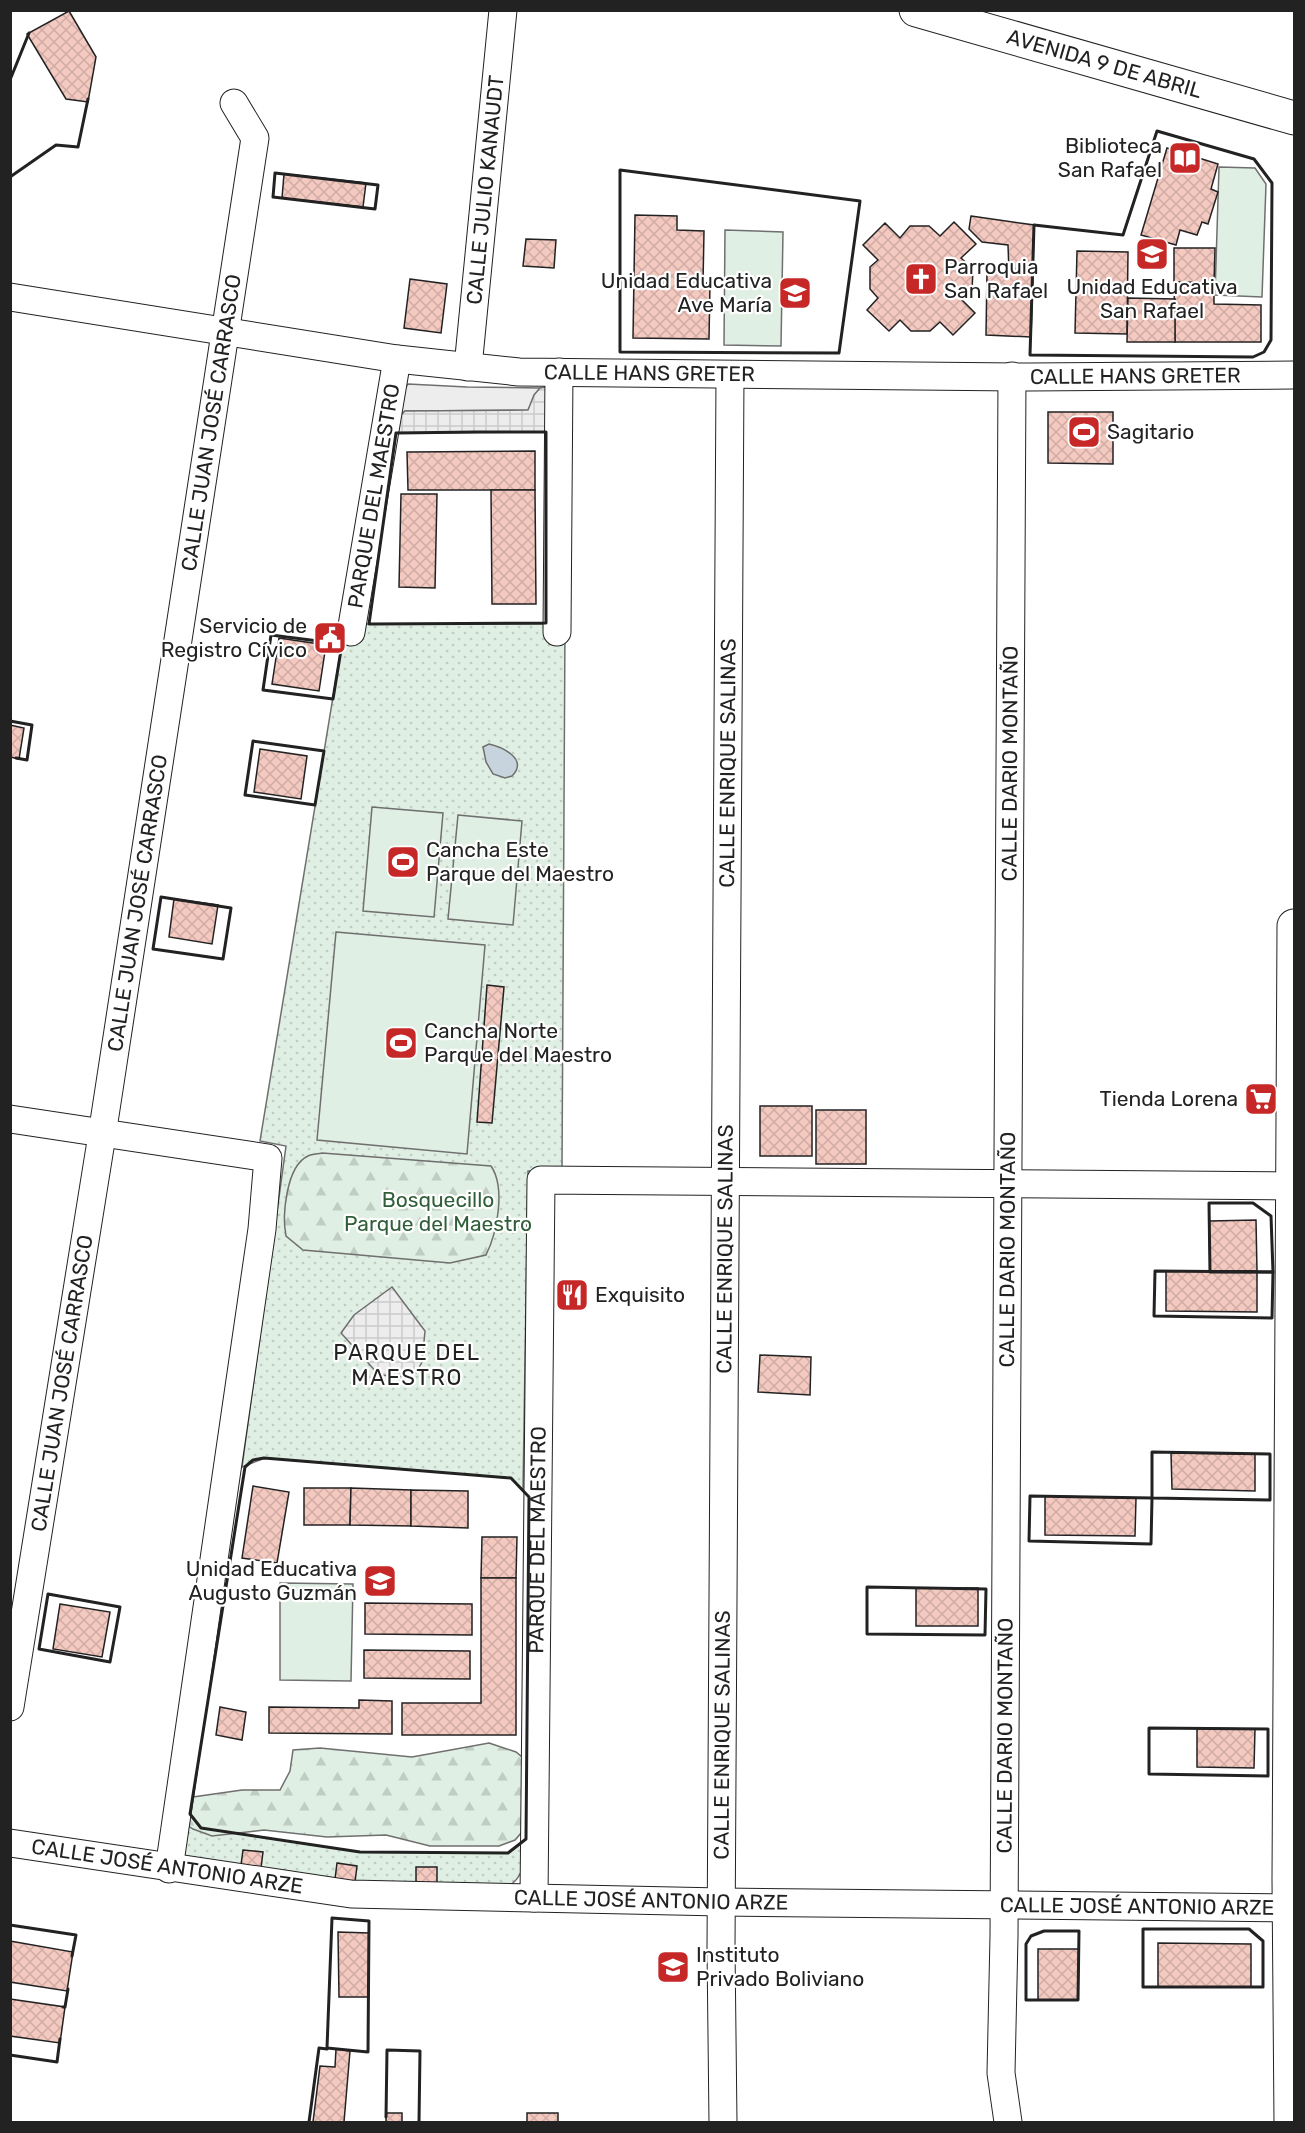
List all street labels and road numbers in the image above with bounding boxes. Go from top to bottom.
street label: AVENIDA 9 DE ABRIL [1004,24,1205,103]
street label: CALLE JULIO KANAUDT [461,74,509,306]
street label: CALLE JUAN JOSÉ CARRASCO [176,272,246,573]
street label: CALLE HANS GRETER [544,359,755,386]
street label: CALLE HANS GRETER [1030,362,1241,389]
street label: PARQUE DEL MAESTRO [342,382,405,610]
street label: CALLE ENRIQUE SALINAS [714,638,740,888]
street label: CALLE DARIO MONTAÑO [996,646,1023,881]
street label: CALLE JUAN JOSÉ CARRASCO [102,753,172,1053]
street label: CALLE ENRIQUE SALINAS [711,1124,738,1374]
street label: CALLE DARIO MONTAÑO [994,1132,1020,1367]
street label: CALLE JUAN JOSÉ CARRASCO [25,1233,98,1533]
street label: PARQUE DEL MAESTRO [523,1426,551,1654]
street label: CALLE ENRIQUE SALINAS [709,1610,735,1860]
street label: CALLE DARIO MONTAÑO [991,1618,1018,1853]
street label: CALLE JOSÉ ANTONIO ARZE [30,1833,305,1899]
street label: CALLE JOSÉ ANTONIO ARZE [514,1885,789,1915]
street label: CALLE JOSÉ ANTONIO ARZE [1000,1892,1274,1920]

